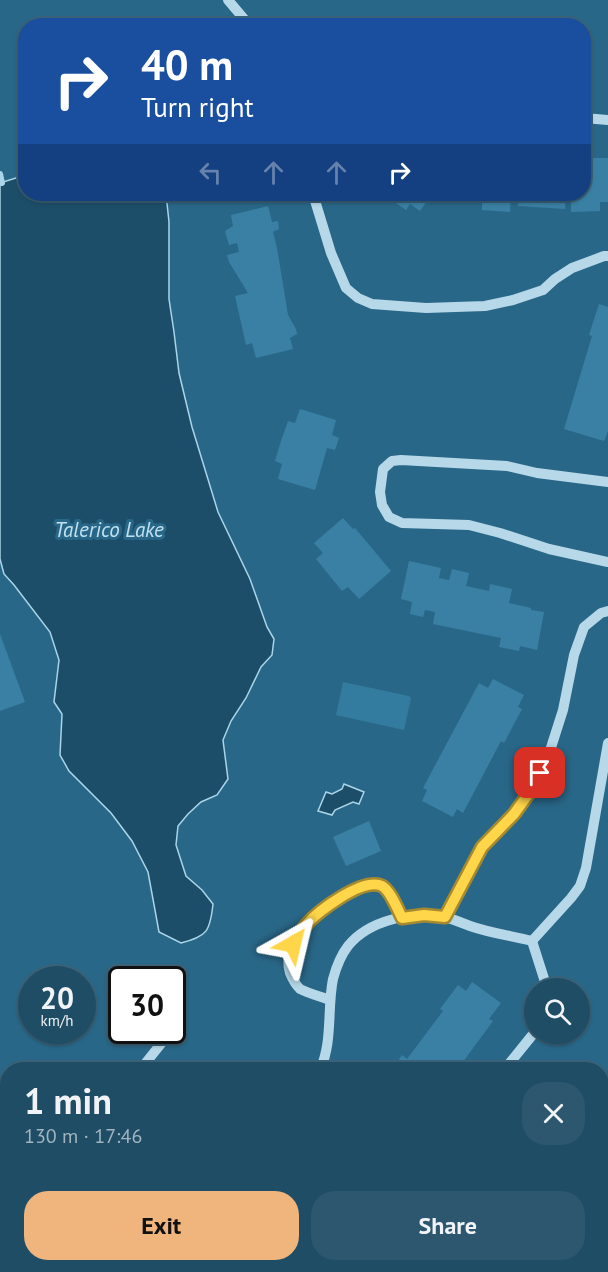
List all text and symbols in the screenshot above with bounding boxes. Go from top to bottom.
text: 40 m [141,37,233,92]
icon: right [42,42,120,120]
text: Turn right [141,90,254,124]
icon: left [194,156,227,189]
icon: ahead [257,156,290,189]
icon: ahead [320,156,353,189]
icon: right [383,156,416,189]
water label: Talerico Lake [54,516,164,543]
pin [514,747,565,798]
icon: arrive [523,756,556,789]
position arrow [261,912,325,976]
speed limit sign: 30 [108,966,186,1044]
text: 20 [40,978,74,1017]
map controls [524,978,590,1044]
button: search [524,978,590,1044]
text: km/h [41,1011,73,1030]
text: 1 min [24,1077,112,1124]
button: close [522,1082,585,1145]
text: 130 m · 17:46 [24,1123,142,1149]
button: Exit [24,1191,299,1260]
button: Share [311,1191,585,1260]

